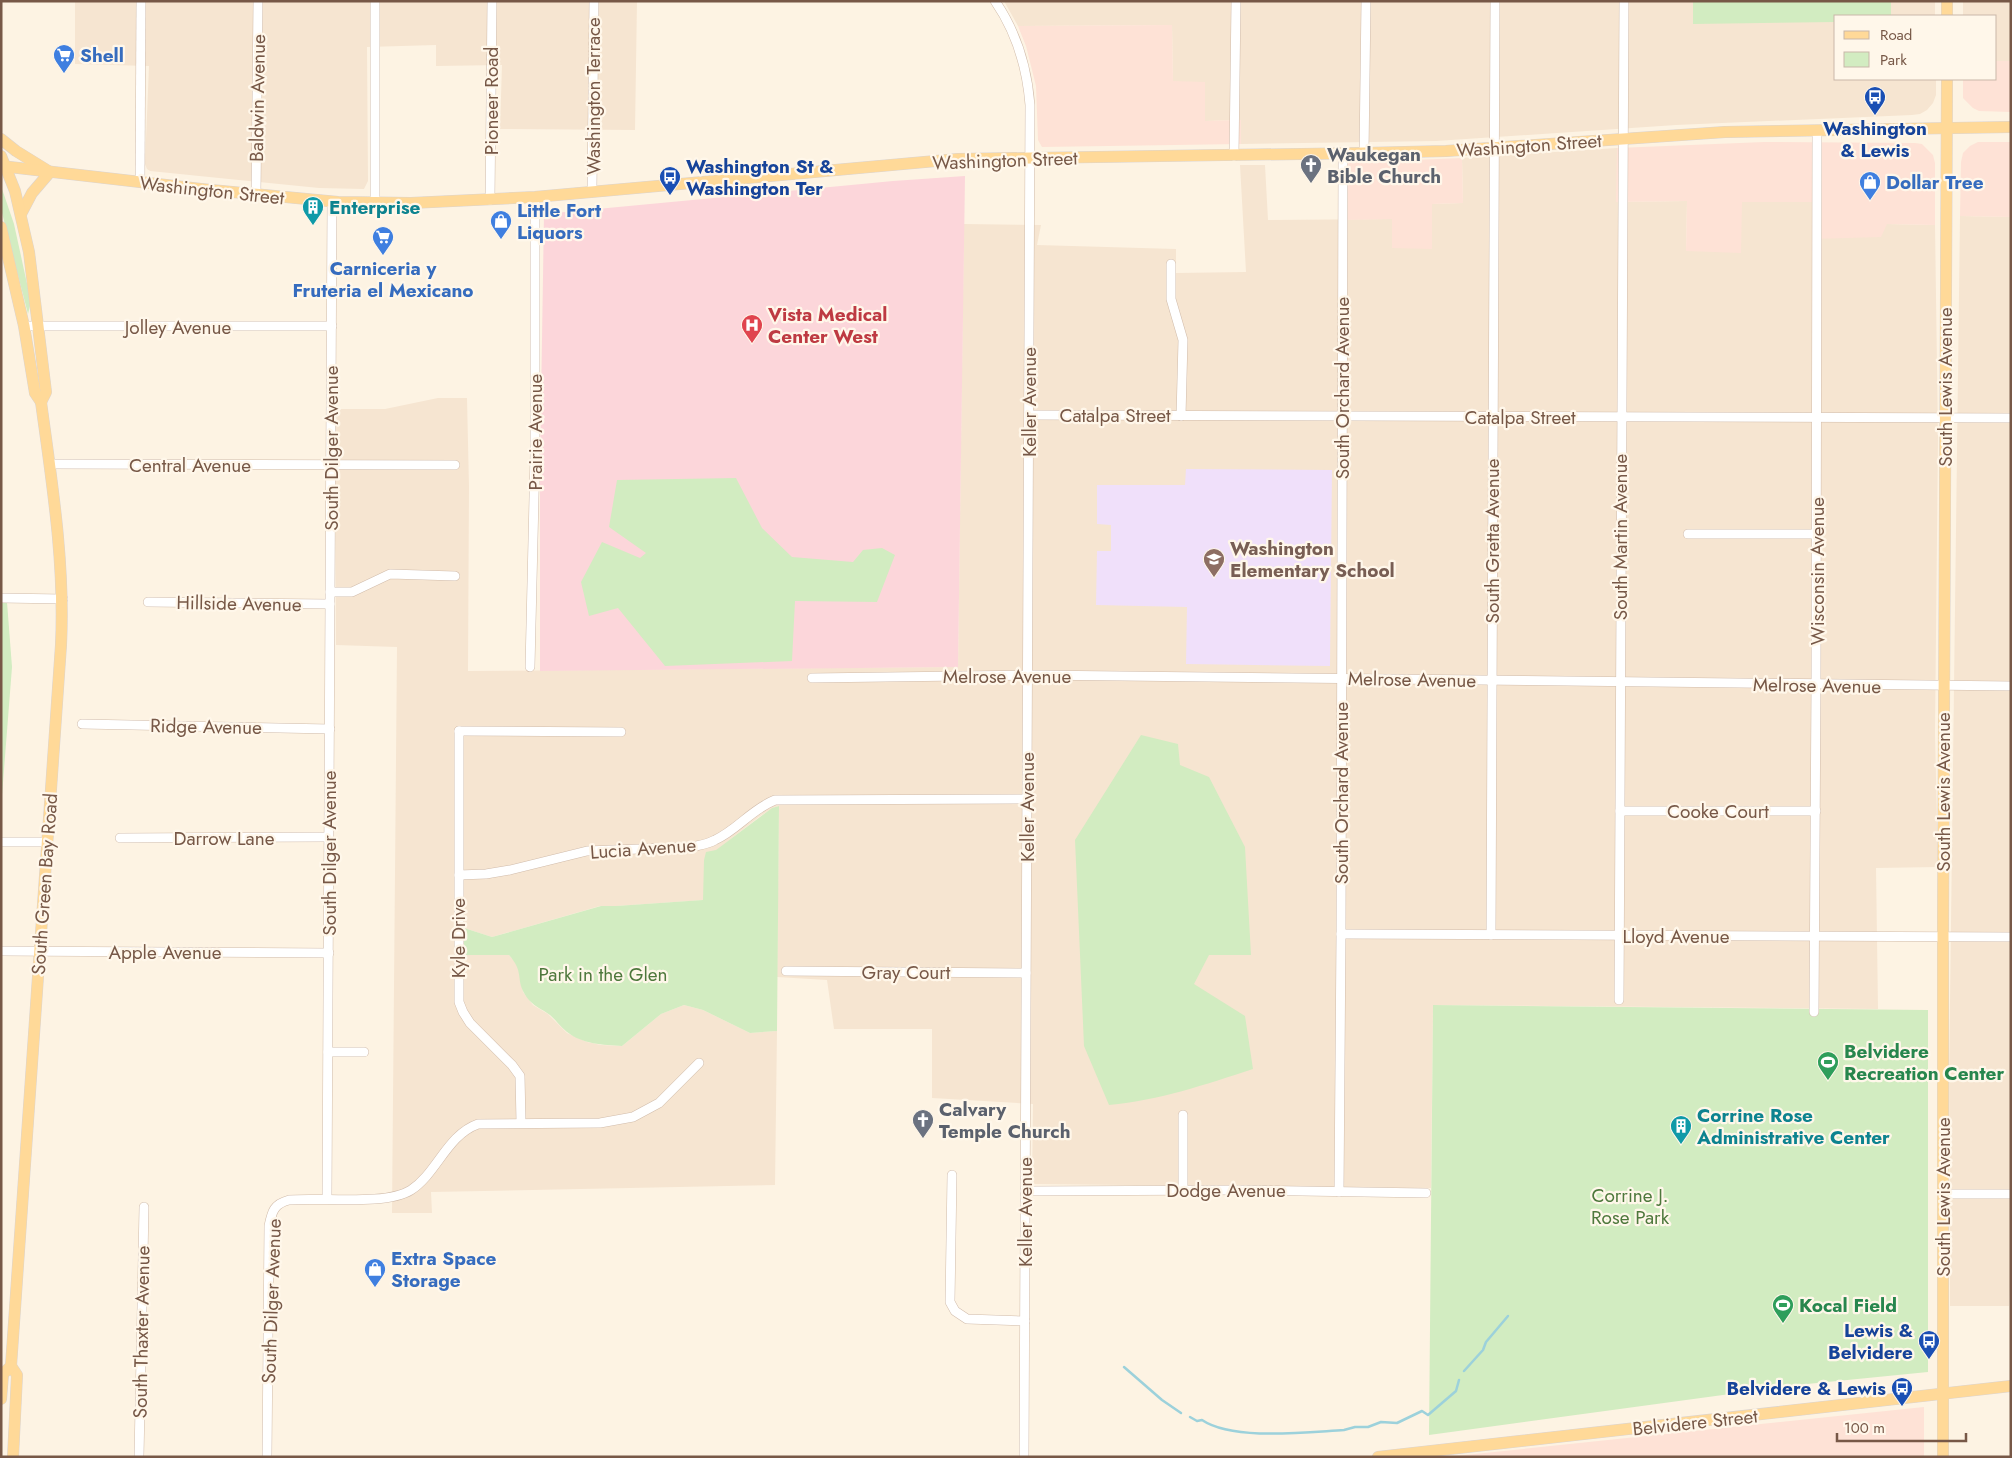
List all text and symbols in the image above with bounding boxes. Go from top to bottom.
legend [1834,15,1997,80]
street label: Washington Terrace [580,17,607,175]
text: Road [1880,24,1912,46]
street label: Baldwin Avenue [243,34,272,162]
place label: Shell [80,42,124,69]
supermarket icon: Shell [52,43,76,74]
street label: Pioneer Road [478,47,505,155]
text: Park [1880,49,1907,71]
bus stop icon: Washington & Lewis [1863,85,1887,116]
place label: Washington & Lewis [1823,115,1927,164]
street label: Washington Street [1456,127,1603,164]
place label: Waukegan Bible Church [1327,141,1441,190]
street label: Washington Street [932,144,1079,177]
place label: Washington St & Washington Ter [686,153,834,202]
church icon: Waukegan Bible Church [1299,153,1323,184]
bus stop icon: Washington St & Washington Ter [658,165,682,196]
street label: Washington Street [138,169,286,212]
place label: Dollar Tree [1886,169,1984,196]
shop icon: Dollar Tree [1858,170,1882,201]
place label: Enterprise [329,194,421,221]
building icon: Enterprise [301,195,325,226]
place label: Little Fort Liquors [517,197,601,246]
shop icon: Little Fort Liquors [489,209,513,240]
supermarket icon: Carniceria y Fruteria el Mexicano [371,225,395,256]
place label: Carniceria y Fruteria el Mexicano [292,255,474,304]
street label: South Orchard Avenue [1329,296,1356,479]
place label: Vista Medical Center West [767,301,887,350]
street label: South Lewis Avenue [1932,307,1959,467]
hospital icon: Vista Medical Center West [740,313,764,344]
street label: Jolley Avenue [122,314,231,341]
street label: Keller Avenue [1016,347,1043,457]
street label: South Dilger Avenue [318,365,345,531]
street label: Prairie Avenue [522,373,549,490]
street label: Catalpa Street [1059,402,1171,429]
street label: Catalpa Street [1464,404,1576,431]
street label: Central Avenue [129,452,251,479]
street label: South Martin Avenue [1607,454,1634,620]
street label: South Gretta Avenue [1479,458,1506,623]
street label: Wisconsin Avenue [1804,497,1831,645]
place label: Washington Elementary School [1230,535,1395,584]
school or university icon: Washington Elementary School [1202,547,1226,578]
street label: Hillside Avenue [176,589,302,618]
street label: Melrose Avenue [943,663,1071,690]
street label: Melrose Avenue [1348,665,1477,694]
street label: Melrose Avenue [1753,671,1882,700]
street label: South Orchard Avenue [1328,701,1355,884]
street label: Ridge Avenue [150,712,262,741]
street label: South Lewis Avenue [1930,712,1957,872]
street label: Keller Avenue [1014,752,1041,862]
street label: South Dilger Avenue [316,770,343,936]
street label: South Green Bay Road [25,792,64,976]
street label: Cooke Court [1667,798,1769,825]
street label: Darrow Lane [174,825,275,852]
street label: Lucia Avenue [589,831,697,866]
street label: Kyle Drive [445,898,472,978]
street label: Lloyd Avenue [1622,923,1730,950]
street label: Apple Avenue [108,939,222,966]
street label: Gray Court [862,959,951,986]
park label: Park in the Glen [538,961,668,988]
place label: Belvidere Recreation Center [1844,1038,2004,1087]
sports icon: Belvidere Recreation Center [1816,1050,1840,1081]
place label: Calvary Temple Church [939,1096,1070,1145]
place label: Corrine Rose Administrative Center [1696,1102,1890,1151]
church icon: Calvary Temple Church [911,1108,935,1139]
building icon: Corrine Rose Administrative Center [1669,1114,1693,1145]
street label: South Lewis Avenue [1930,1117,1957,1277]
street label: Keller Avenue [1012,1157,1039,1267]
street label: Dodge Avenue [1166,1177,1286,1204]
park label: Corrine J. Rose Park [1591,1182,1670,1231]
street label: South Dilger Avenue [255,1218,288,1384]
street label: South Thaxter Avenue [126,1245,157,1419]
place label: Extra Space Storage [391,1245,497,1294]
shop icon: Extra Space Storage [363,1257,387,1288]
place label: Kocal Field [1799,1292,1897,1319]
sports icon: Kocal Field [1771,1293,1795,1324]
place label: Lewis & Belvidere [1828,1317,1913,1366]
bus stop icon: Lewis & Belvidere [1917,1329,1941,1360]
place label: Belvidere & Lewis [1726,1375,1886,1402]
bus stop icon: Belvidere & Lewis [1890,1376,1914,1407]
street label: Belvidere Street [1631,1402,1759,1442]
scale bar [1837,1410,1966,1442]
text: 100 m [1844,1417,1885,1439]

